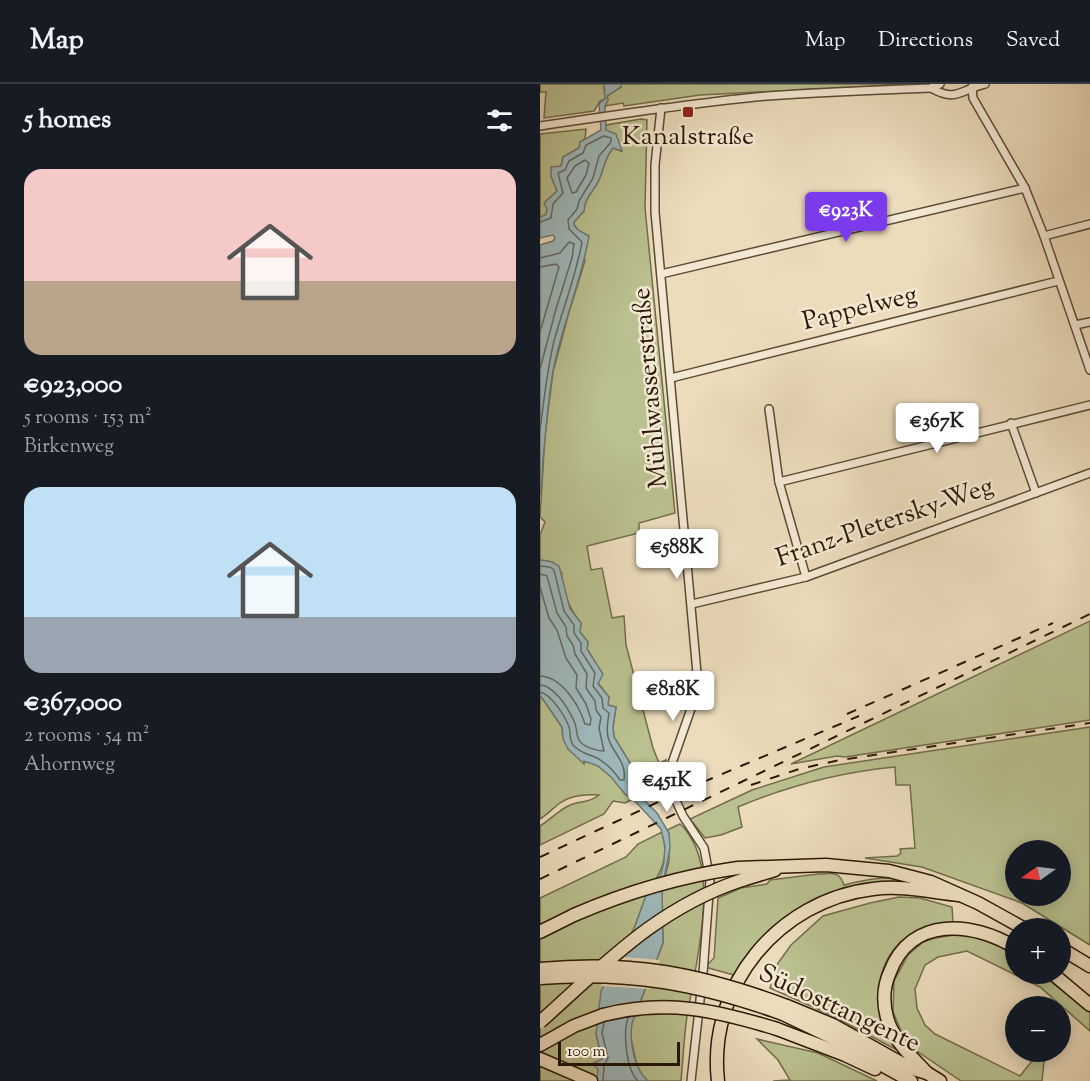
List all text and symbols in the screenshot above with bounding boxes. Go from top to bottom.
text: Map [30,21,84,61]
text: Map [805,26,845,56]
text: Directions [878,26,973,56]
text: Saved [1006,26,1060,56]
text: 5 homes [24,102,111,139]
icon: filters [483,104,516,137]
marker: Kanalstraße [681,105,695,119]
place label: Kanalstraße [622,119,754,156]
pin: €923K [804,192,888,243]
text: €923K [819,197,873,226]
icon: home [216,208,324,316]
street label: Pappelweg [799,277,921,341]
street label: Mühlwasserstraße [624,286,678,490]
text: €923,000 [24,367,122,404]
pin: €367K [895,403,979,454]
text: 5 rooms · 153 m² [24,404,152,433]
text: €367K [910,408,964,437]
text: Birkenweg [24,433,114,462]
street label: Franz-Pletersky-Weg [771,468,999,578]
icon: home [216,526,324,634]
pin: €588K [635,529,719,580]
text: €588K [650,534,704,563]
pin: €818K [631,671,715,722]
text: €818K [646,676,700,705]
text: €367,000 [24,685,122,722]
text: 2 rooms · 54 m² [24,722,149,751]
text: Ahornweg [24,751,115,780]
pin: €451K [625,762,709,813]
text: €451K [642,767,692,796]
north arrow [1005,840,1071,906]
map controls [1005,840,1071,1062]
button: + [1005,918,1071,984]
street label: Südosttangente [752,955,926,1063]
button: − [1005,996,1071,1062]
scale bar [558,1039,680,1066]
text: 100 m [567,1041,606,1064]

